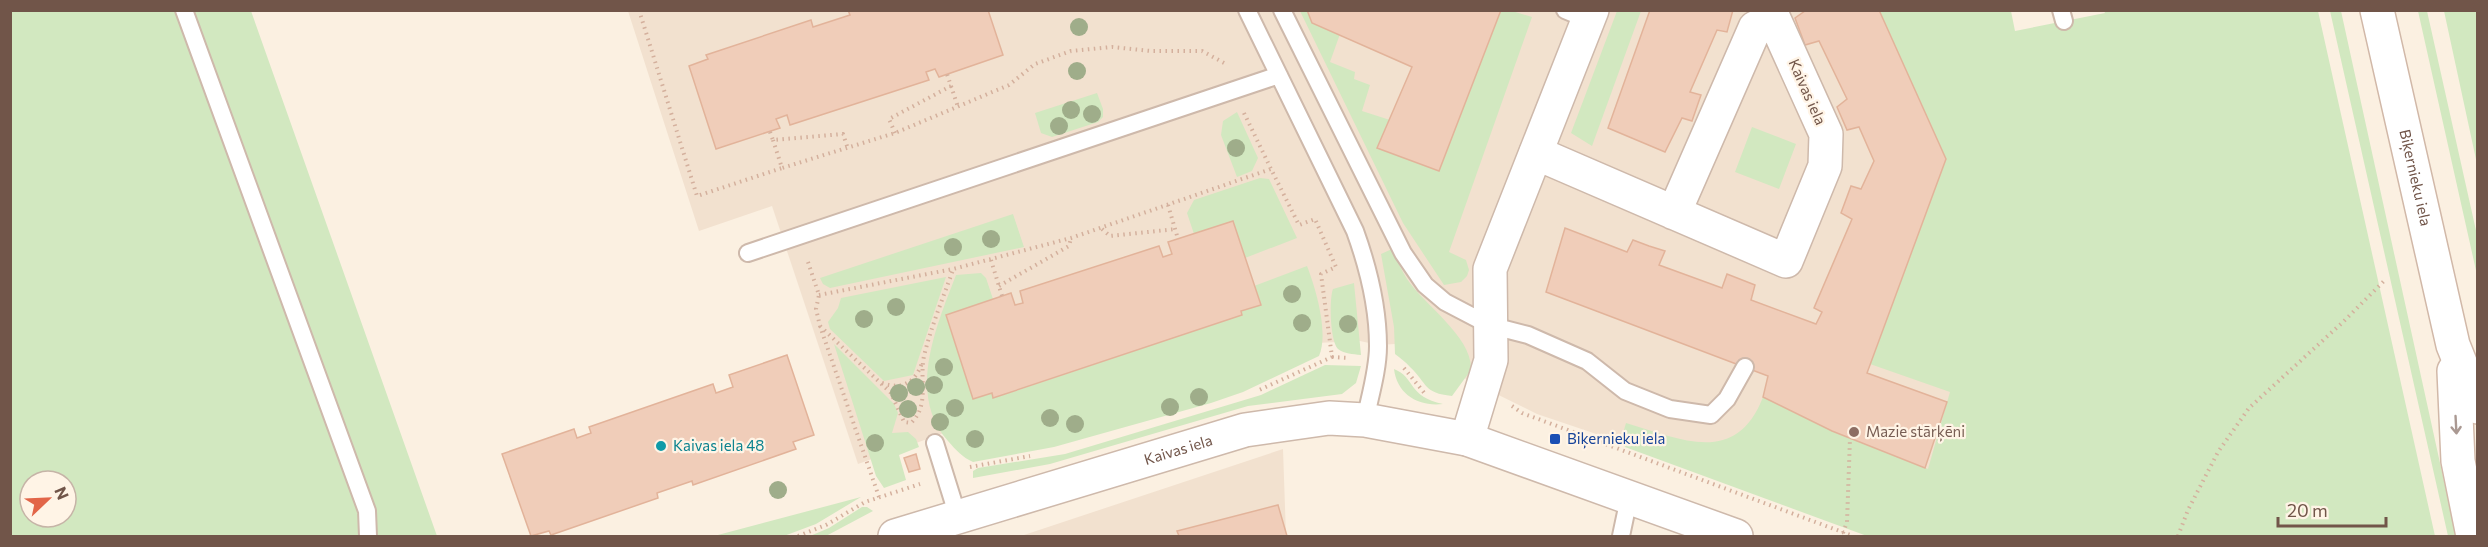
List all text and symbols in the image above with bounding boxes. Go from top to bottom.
street label: Kaivas iela [1785,56,1830,127]
street label: Biķernieku iela [2396,127,2436,228]
one-way arrow [2451,414,2462,434]
place label: Mazie stārķēni [1866,422,1965,442]
marker: Mazie stārķēni [1847,425,1861,439]
place label: Biķernieku iela [1567,429,1665,449]
street label: Kaivas iela [1142,430,1214,468]
marker: Biķernieku iela [1548,432,1562,446]
place label: Kaivas iela 48 [673,436,764,454]
marker: Kaivas iela 48 [654,439,668,453]
north arrow [18,469,78,529]
text: N [51,484,73,502]
scale bar [2278,490,2386,528]
text: 20 m [2287,499,2328,521]

